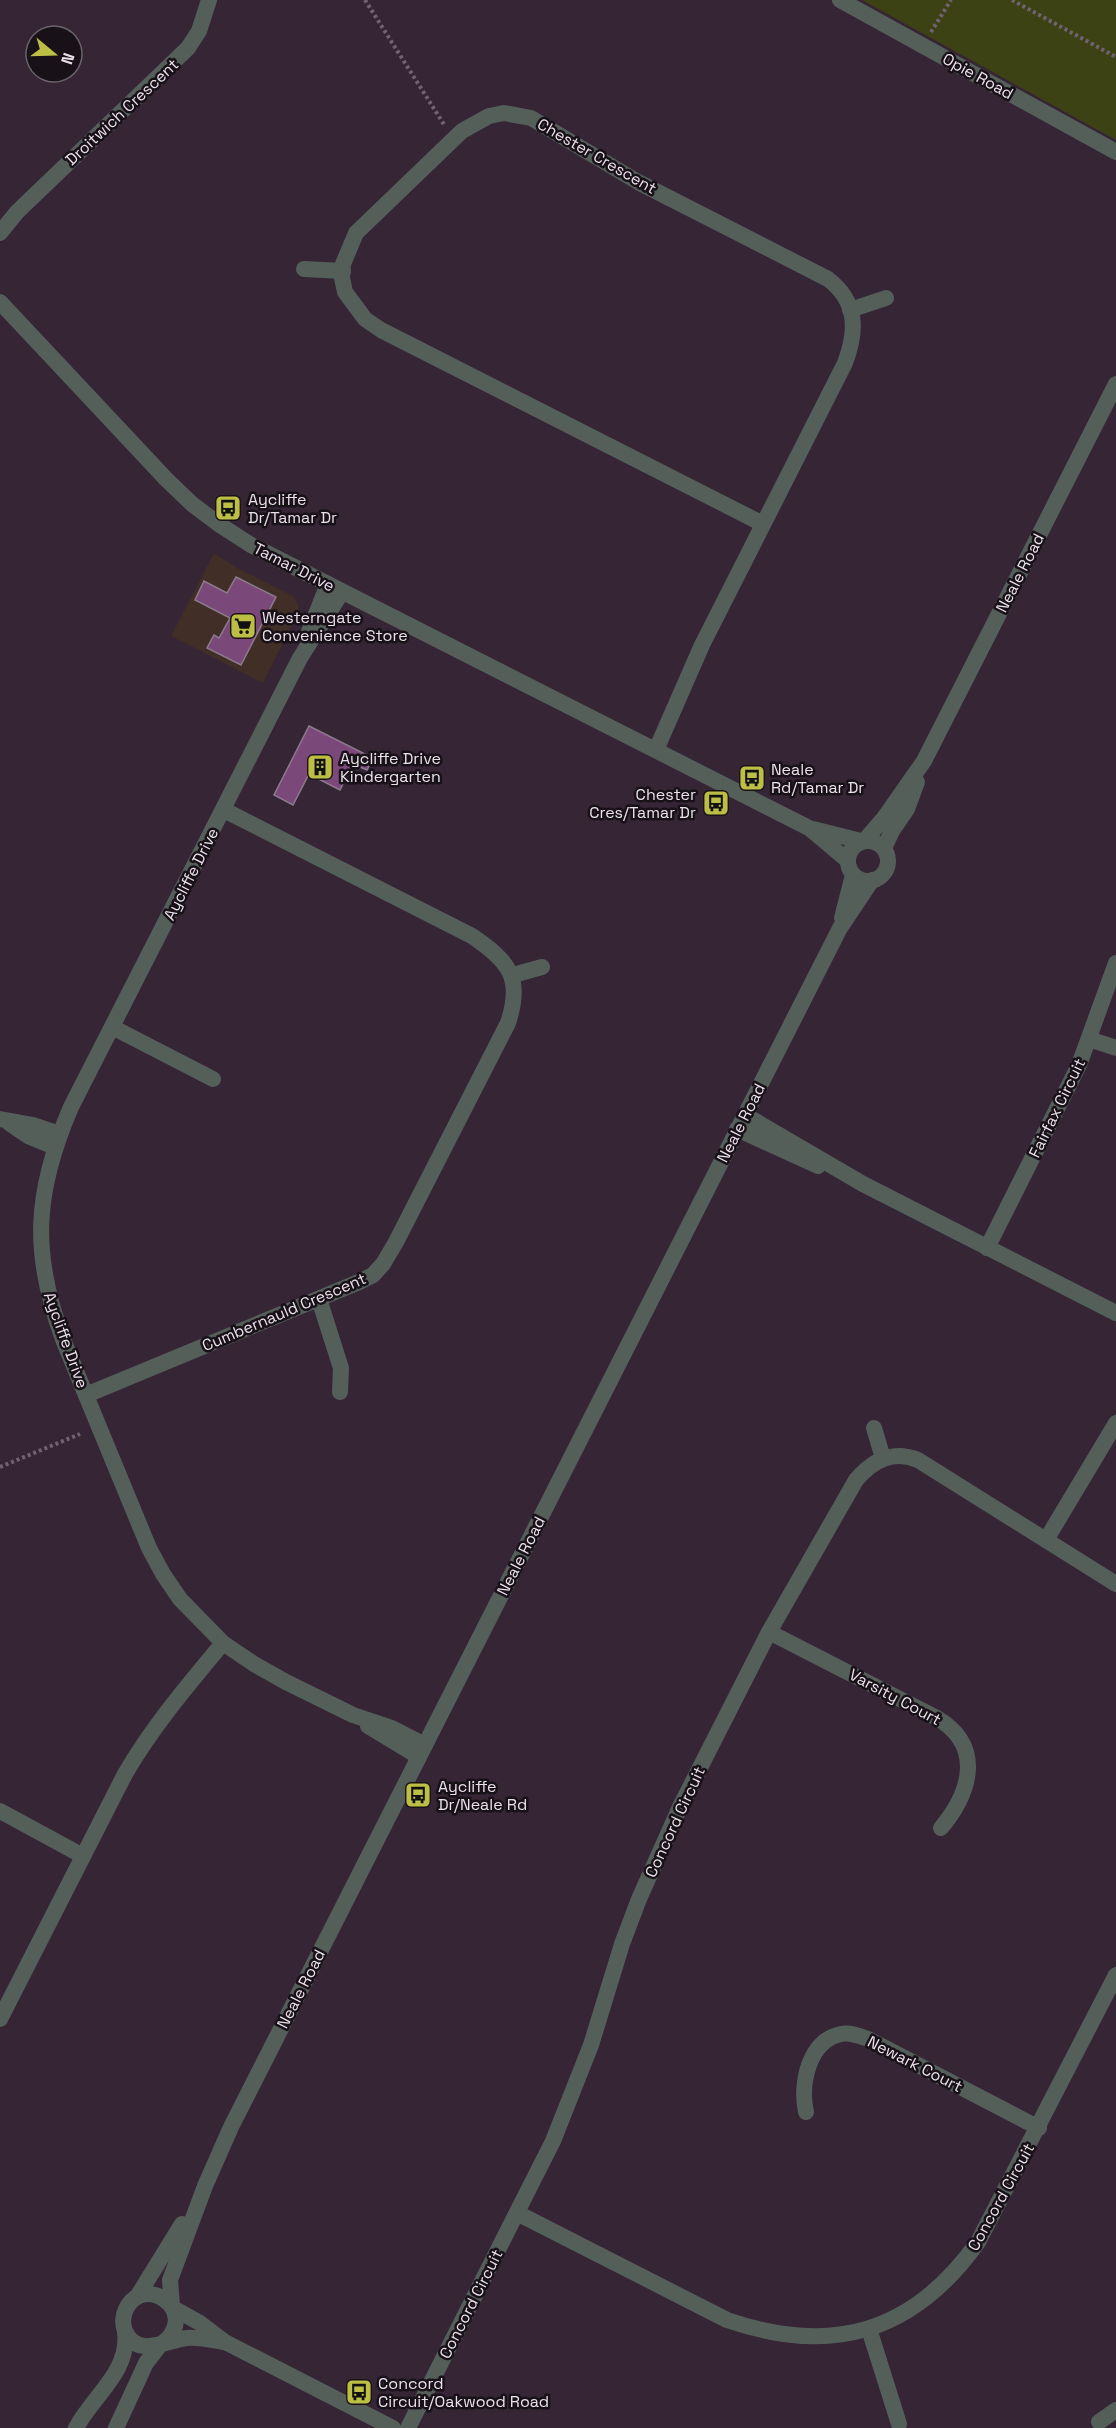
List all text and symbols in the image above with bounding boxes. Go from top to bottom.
north arrow [24,24,84,84]
street label: Opie Road [939,48,1017,104]
text: N [56,50,79,67]
street label: Droitwich Crescent [61,54,183,170]
street label: Chester Crescent [534,113,660,199]
place label: Aycliffe Dr/Tamar Dr [248,489,337,528]
bus stop icon: Aycliffe Dr/Tamar Dr [213,493,243,523]
street label: Neale Road [991,530,1049,616]
street label: Tamar Drive [250,538,338,596]
place label: Westerngate Convenience Store [262,607,408,646]
supermarket icon: Westerngate Convenience Store [228,611,258,641]
place label: Aycliffe Drive Kindergarten [340,748,441,787]
building icon: Aycliffe Drive Kindergarten [305,752,335,782]
place label: Neale Rd/Tamar Dr [771,759,864,798]
bus stop icon: Neale Rd/Tamar Dr [737,763,767,793]
place label: Chester Cres/Tamar Dr [589,784,696,823]
bus stop icon: Chester Cres/Tamar Dr [701,788,731,818]
street label: Aycliffe Drive [159,824,223,924]
street label: Fairfax Circuit [1024,1055,1090,1161]
street label: Neale Road [712,1080,770,1166]
street label: Cumbernauld Crescent [199,1268,369,1356]
street label: Aycliffe Drive [39,1289,93,1391]
street label: Neale Road [492,1513,550,1599]
street label: Varsity Court [845,1664,945,1730]
street label: Concord Circuit [640,1763,710,1881]
place label: Aycliffe Dr/Neale Rd [438,1776,527,1815]
bus stop icon: Aycliffe Dr/Neale Rd [403,1780,433,1810]
street label: Neale Road [272,1946,330,2032]
street label: Newark Court [864,2031,966,2097]
street label: Concord Circuit [963,2139,1039,2255]
street label: Concord Circuit [434,2246,508,2362]
place label: Concord Circuit/Oakwood Road [378,2373,549,2412]
bus stop icon: Concord Circuit/Oakwood Road [344,2377,374,2407]

